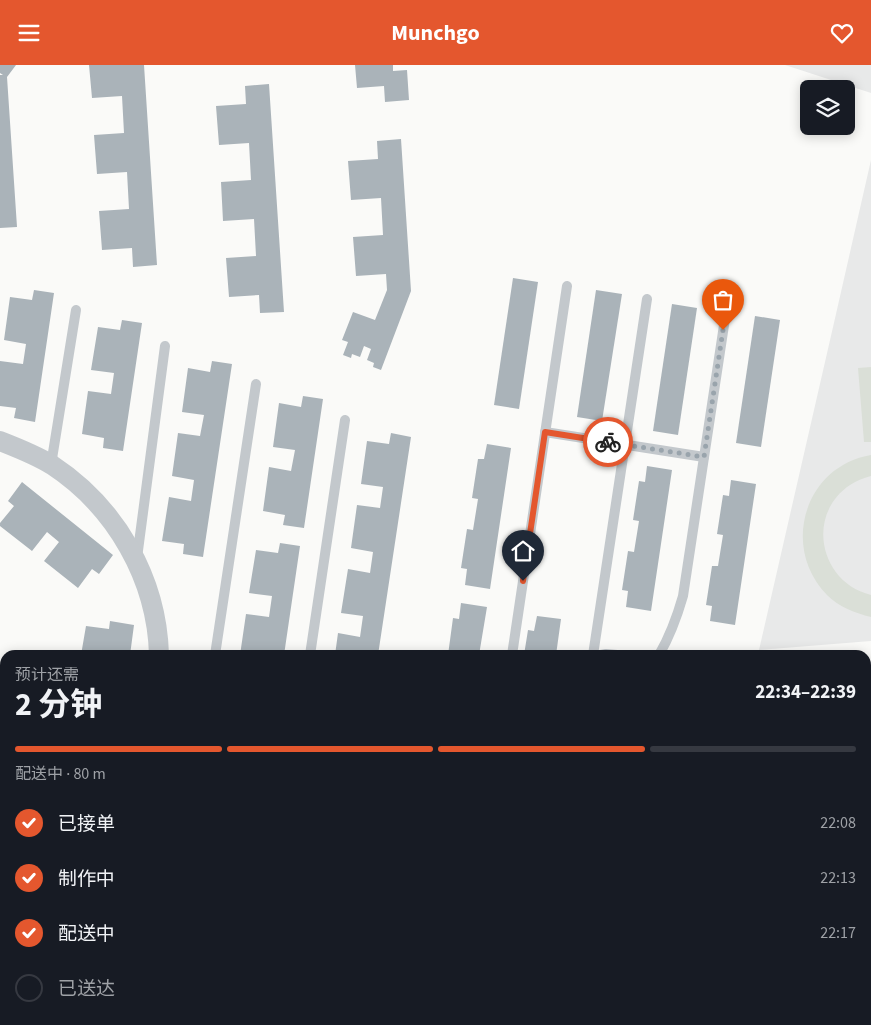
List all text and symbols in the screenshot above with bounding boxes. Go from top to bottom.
text: Munchgo [391,17,480,49]
icon: menu [15,19,43,47]
icon: heart [828,19,856,47]
map controls [800,80,855,135]
button: layers [800,80,855,135]
pin [702,279,744,330]
icon: bag [709,286,737,314]
courier [583,417,633,467]
icon: bike [594,428,622,456]
pin [502,530,544,581]
icon: home [509,537,537,565]
text: 预计还需 [15,664,79,686]
text: 22:34–22:39 [755,679,856,706]
text: 2 分钟 [15,682,102,728]
text: 配送中 · 80 m [15,763,106,785]
icon: check [15,809,43,837]
text: 已接单 [58,811,115,838]
text: 22:08 [820,812,856,834]
icon: check [15,864,43,892]
text: 制作中 [58,866,115,893]
text: 22:13 [820,867,856,889]
icon: check [15,919,43,947]
text: 配送中 [58,921,115,948]
text: 22:17 [820,922,856,944]
text: 已送达 [58,976,115,1003]

